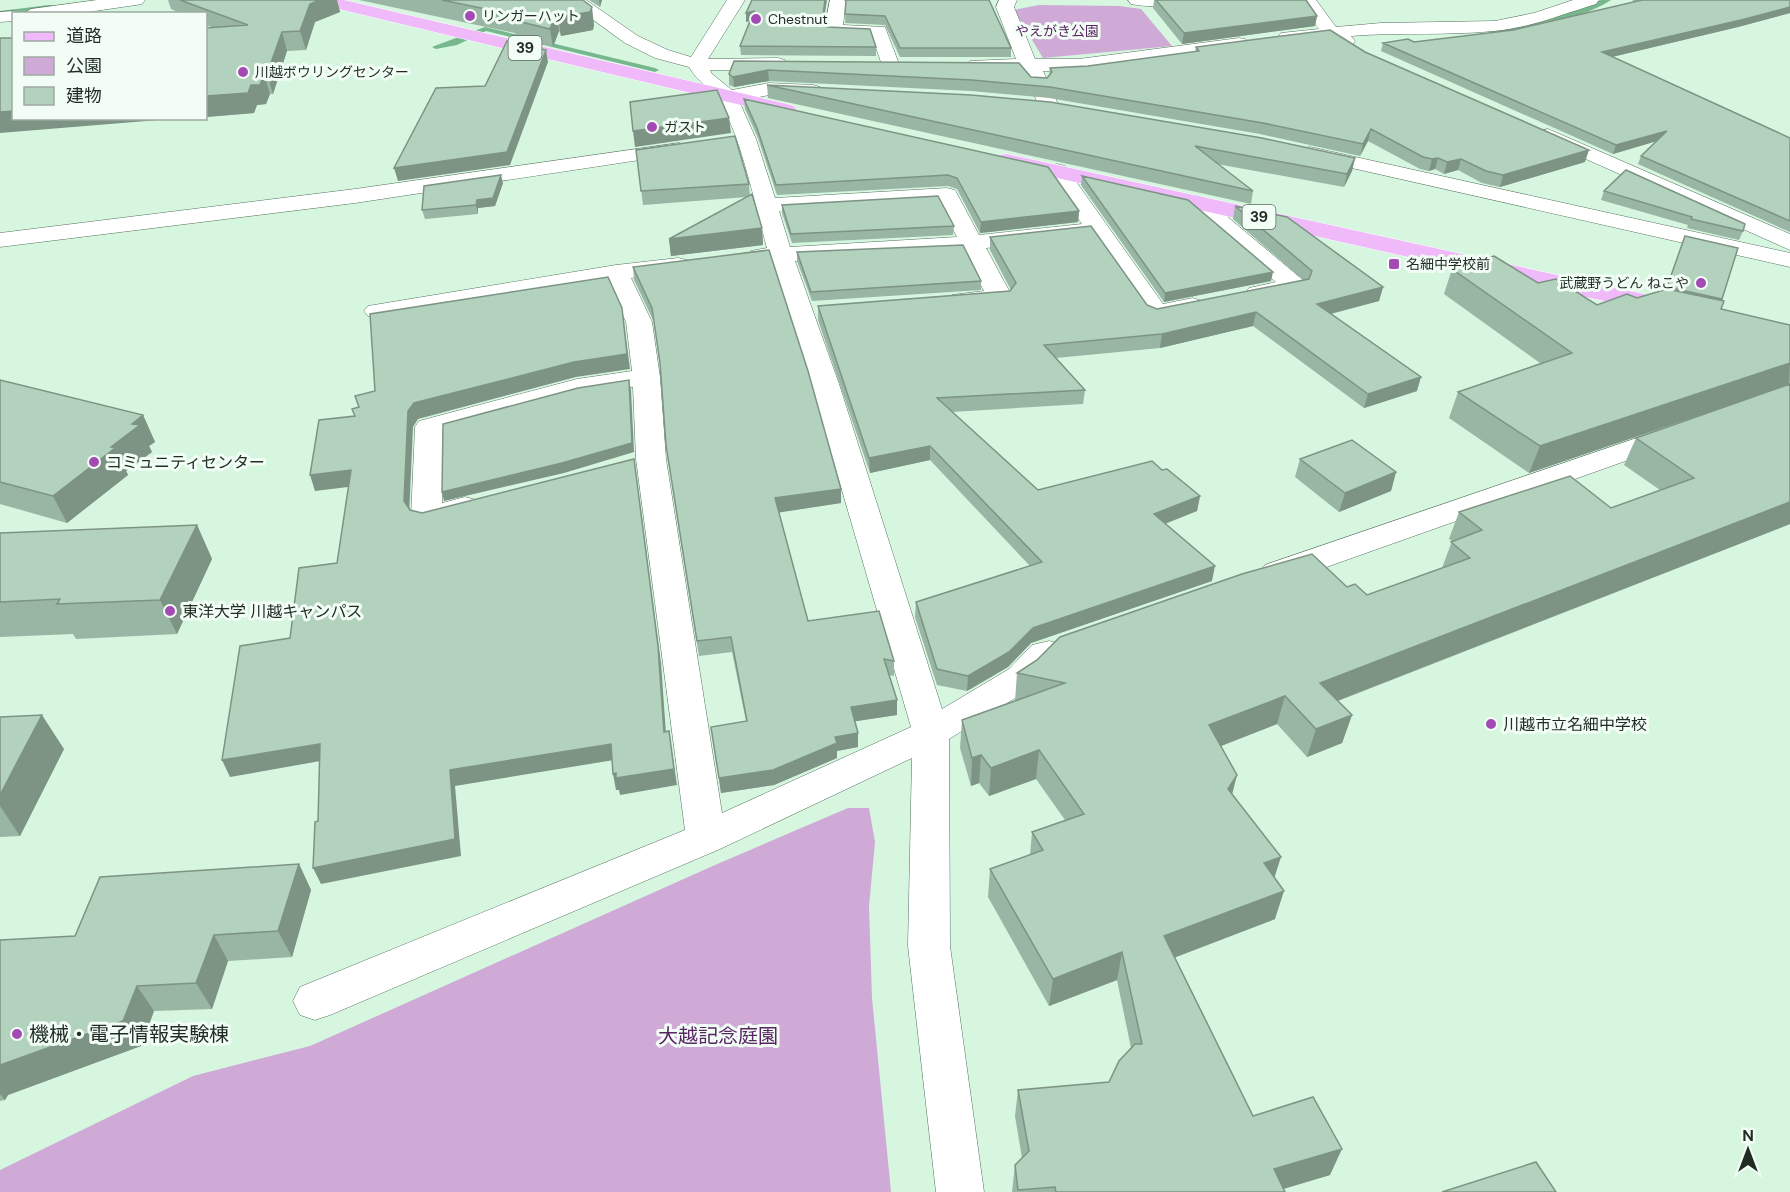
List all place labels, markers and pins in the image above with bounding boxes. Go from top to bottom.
place label: リンガーハット [482,7,580,25]
marker: リンガーハット [463,9,477,23]
place label: Chestnut [768,10,828,28]
marker: Chestnut [749,12,763,26]
place label: 川越ボウリングセンター [255,63,409,81]
marker: 川越ボウリングセンター [236,65,250,79]
place label: ガスト [664,118,706,136]
marker: ガスト [645,120,659,134]
place label: 名細中学校前 [1406,255,1490,273]
marker: 名細中学校前 [1387,257,1401,271]
place label: 武蔵野うどん ねこや [1559,274,1689,292]
marker: 武蔵野うどん ねこや [1694,276,1708,290]
place label: コミュニティセンター [106,452,265,473]
marker: コミュニティセンター [87,455,101,469]
place label: 東洋大学 川越キャンパス [182,601,362,622]
marker: 東洋大学 川越キャンパス [163,604,177,618]
place label: 川越市立名細中学校 [1503,714,1647,735]
marker: 川越市立名細中学校 [1484,717,1498,731]
place label: 機械・電子情報実験棟 [29,1021,229,1047]
marker: 機械・電子情報実験棟 [10,1027,24,1041]

